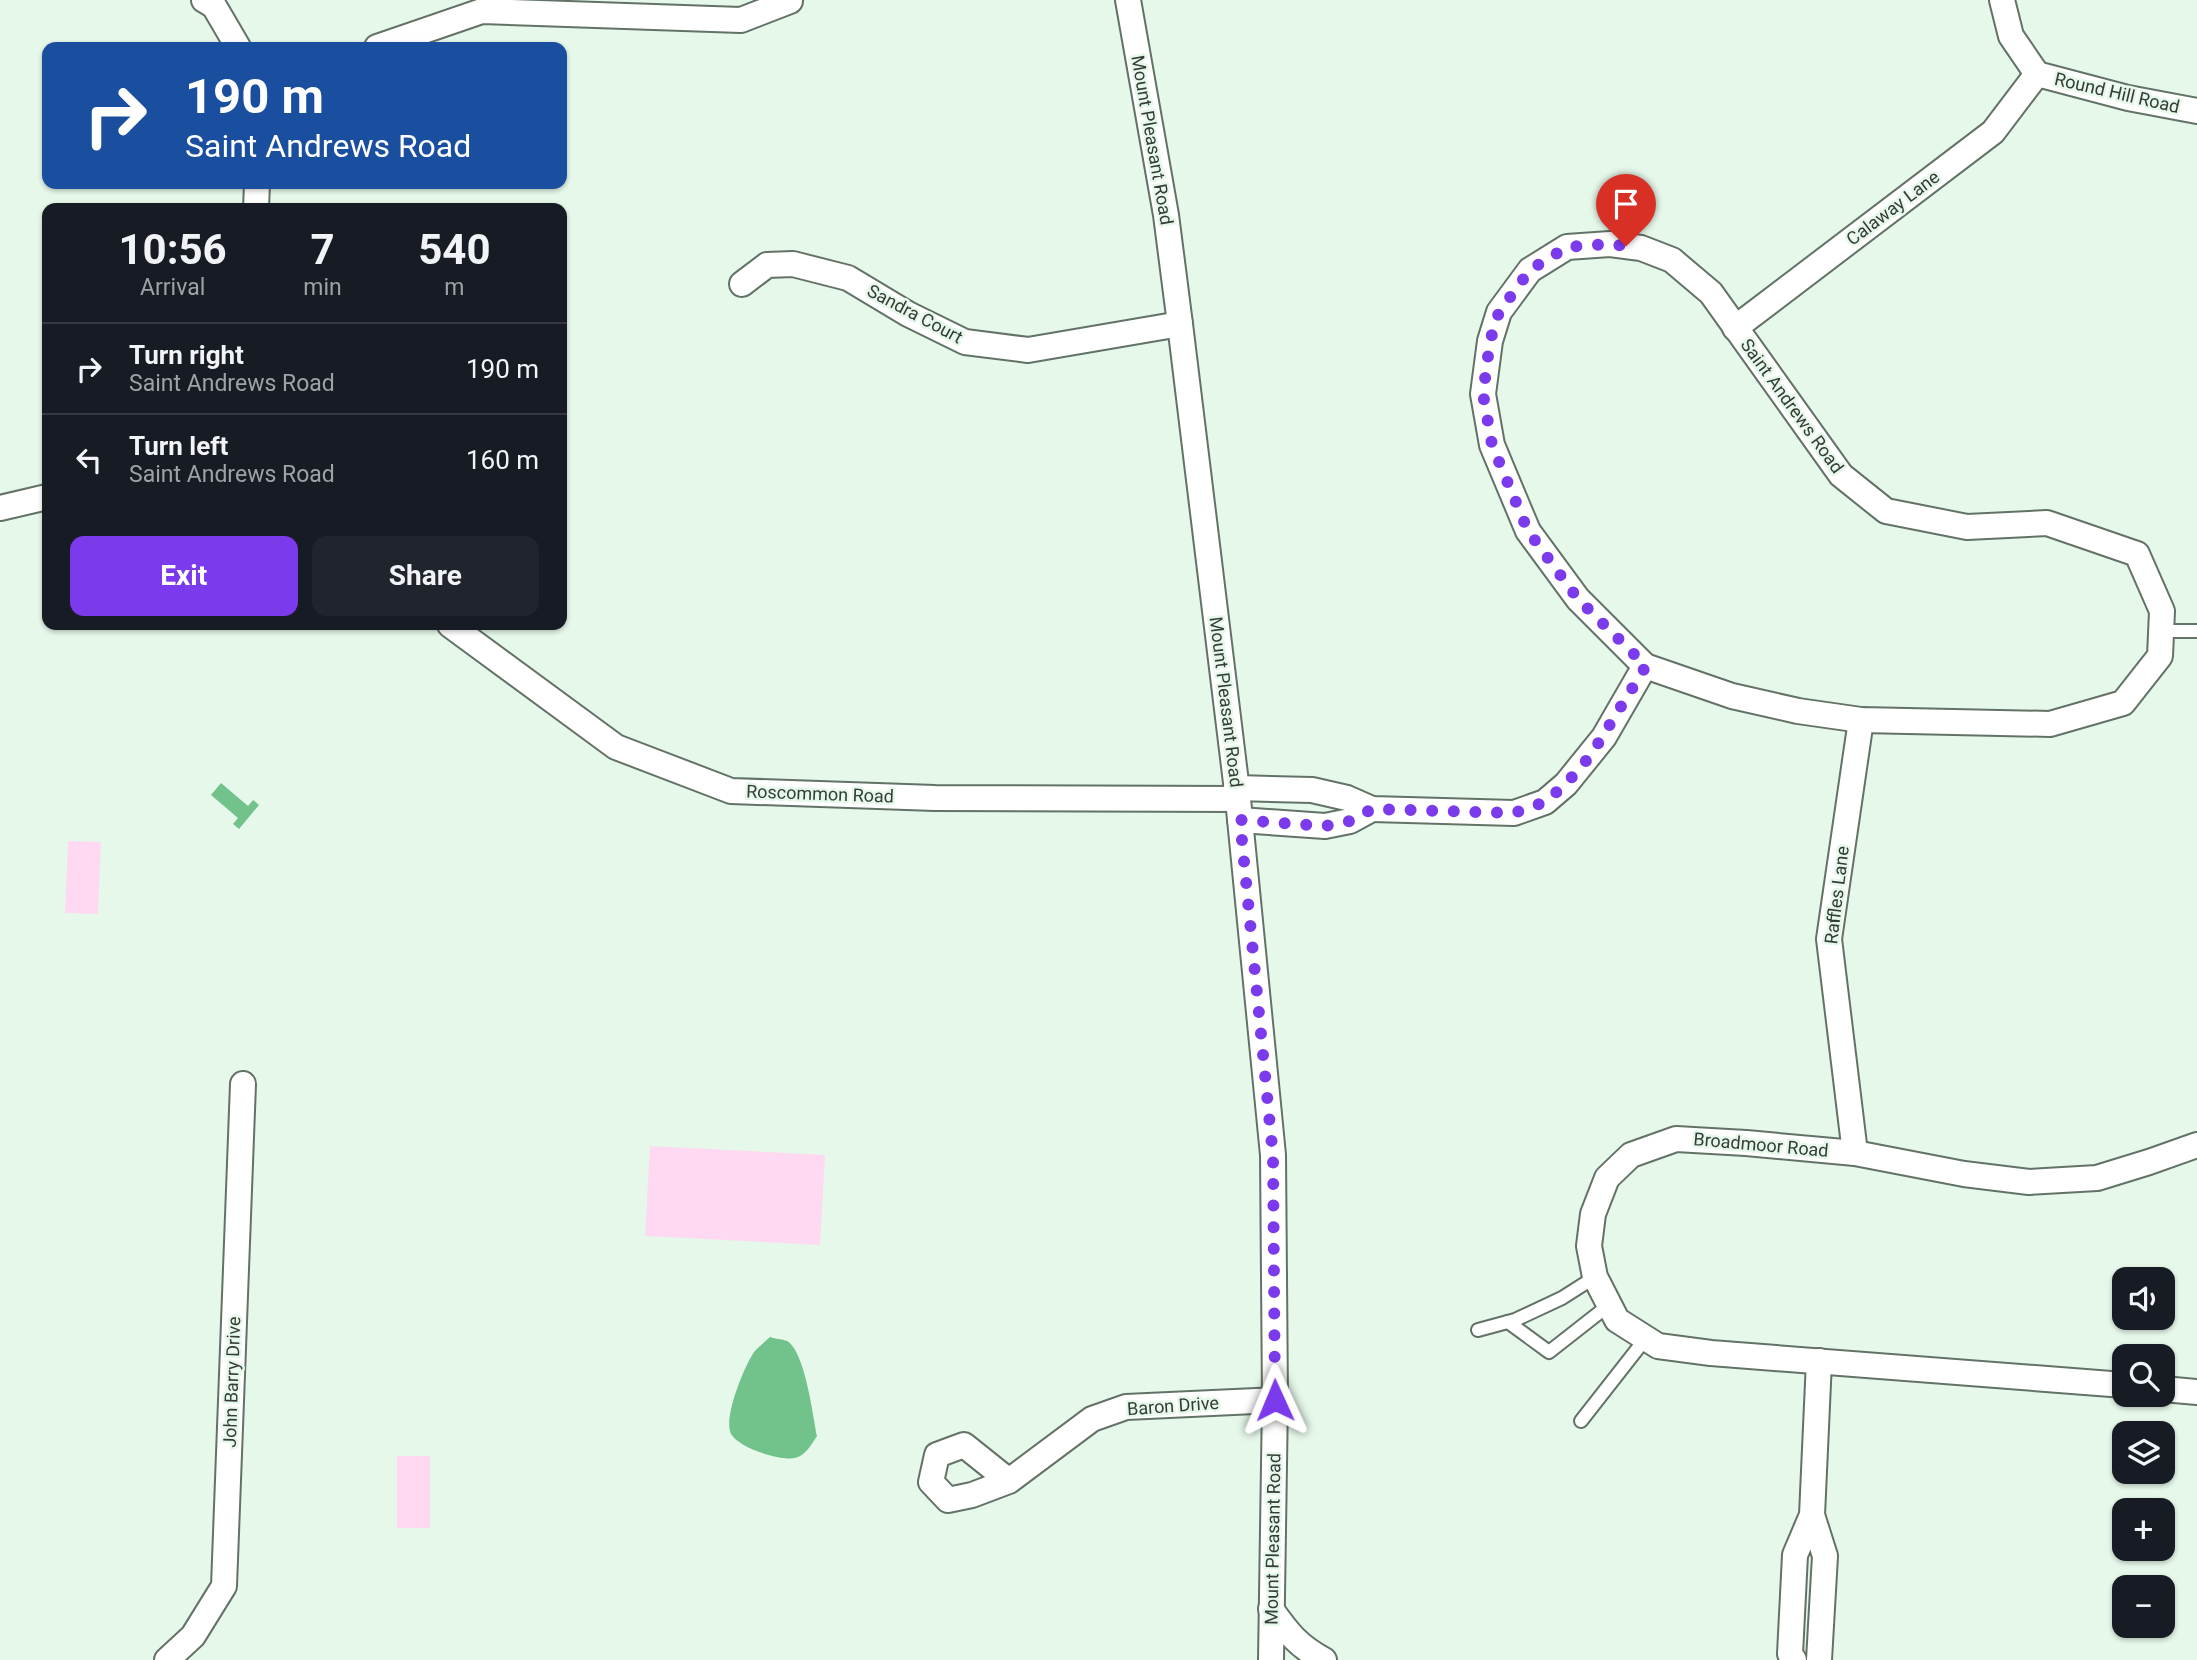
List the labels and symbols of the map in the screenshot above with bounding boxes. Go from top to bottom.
street label: Mount Pleasant Road [1127,53,1178,226]
street label: Round Hill Road [2053,68,2182,117]
street label: Calaway Lane [1842,166,1943,249]
pin [1596,174,1656,246]
street label: Sandra Court [864,280,967,348]
street label: Saint Andrews Road [1737,334,1848,477]
street label: Mount Pleasant Road [1206,615,1247,789]
street label: Roscommon Road [746,780,894,807]
street label: Raffles Lane [1820,845,1853,945]
street label: Broadmoor Road [1693,1128,1829,1161]
street label: John Barry Drive [219,1316,244,1448]
position arrow [1238,1363,1312,1437]
street label: Baron Drive [1126,1392,1220,1419]
street label: Mount Pleasant Road [1261,1453,1284,1625]

